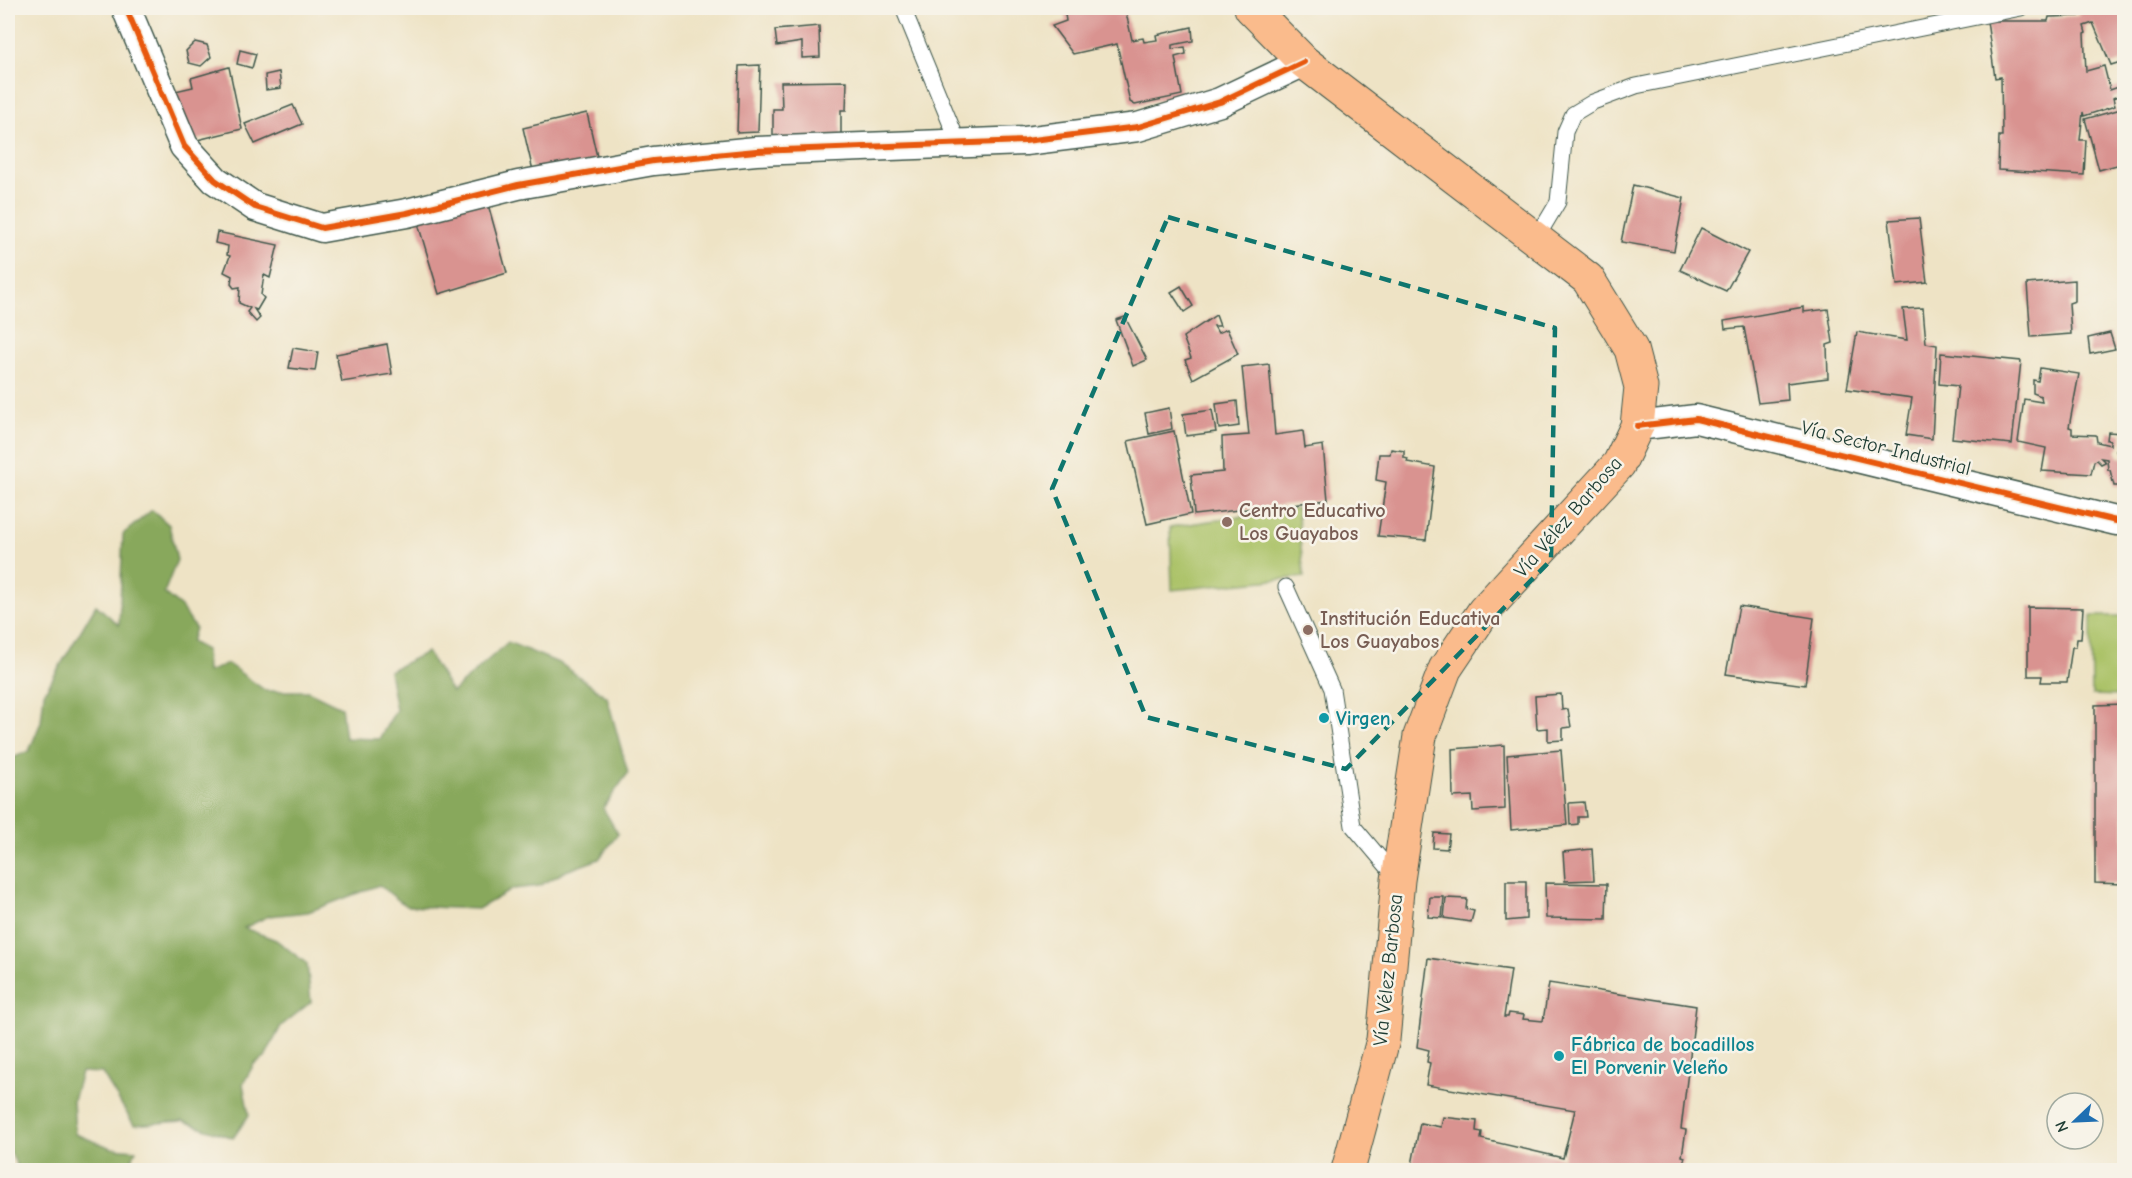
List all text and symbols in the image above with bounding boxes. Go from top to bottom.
street label: Vía Sector Industrial [1799,416,1973,480]
street label: Vía Vélez Barbosa [1509,452,1627,582]
place label: Centro Educativo Los Guayabos [1239,499,1386,545]
marker: Centro Educativo Los Guayabos [1220,515,1234,529]
place label: Institución Educativa Los Guayabos [1320,607,1500,653]
marker: Institución Educativa Los Guayabos [1301,623,1315,637]
place label: Virgen [1336,707,1391,730]
marker: Virgen [1317,711,1331,725]
street label: Vía Vélez Barbosa [1369,893,1407,1047]
place label: Fábrica de bocadillos El Porvenir Veleño [1571,1033,1754,1079]
marker: Fábrica de bocadillos El Porvenir Veleño [1552,1049,1566,1063]
north arrow [2045,1091,2105,1151]
text: N [2052,1118,2072,1135]

